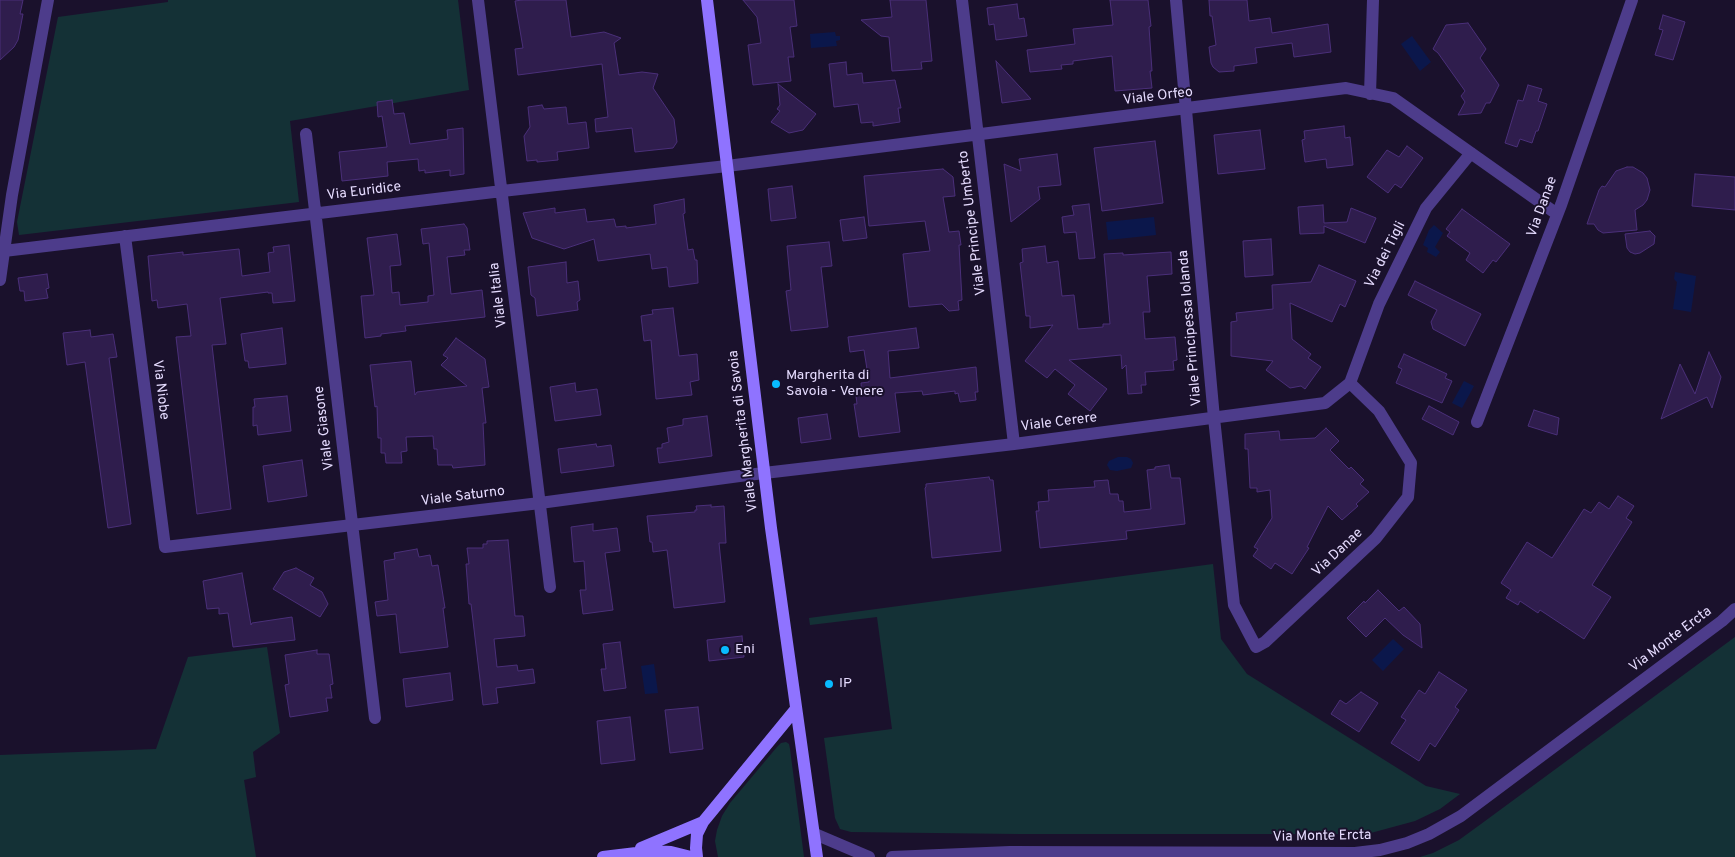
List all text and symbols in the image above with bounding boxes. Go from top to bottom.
street label: Viale Orfeo [1122,84,1194,110]
street label: Viale Principe Umberto [956,150,990,296]
street label: Via Danae [1524,174,1562,240]
street label: Via Euridice [326,179,402,205]
street label: Via dei Tigli [1362,219,1410,291]
street label: Viale Principessa Iolanda [1176,249,1206,407]
street label: Viale Italia [487,261,511,329]
street label: Viale Margherita di Savoia [726,349,762,513]
street label: Via Niobe [148,359,172,421]
place label: Margherita di Savoia - Venere [786,368,884,401]
marker: Margherita di Savoia - Venere [770,378,782,390]
street label: Viale Giasone [311,385,339,471]
street label: Viale Cerere [1020,410,1098,436]
street label: Viale Saturno [420,484,506,510]
street label: Via Danae [1309,525,1367,581]
street label: Via Monte Ercta [1626,604,1716,676]
place label: Eni [735,642,755,658]
marker: Eni [719,644,731,656]
place label: IP [839,676,852,692]
marker: IP [823,678,835,690]
street label: Via Monte Ercta [1272,828,1372,846]

